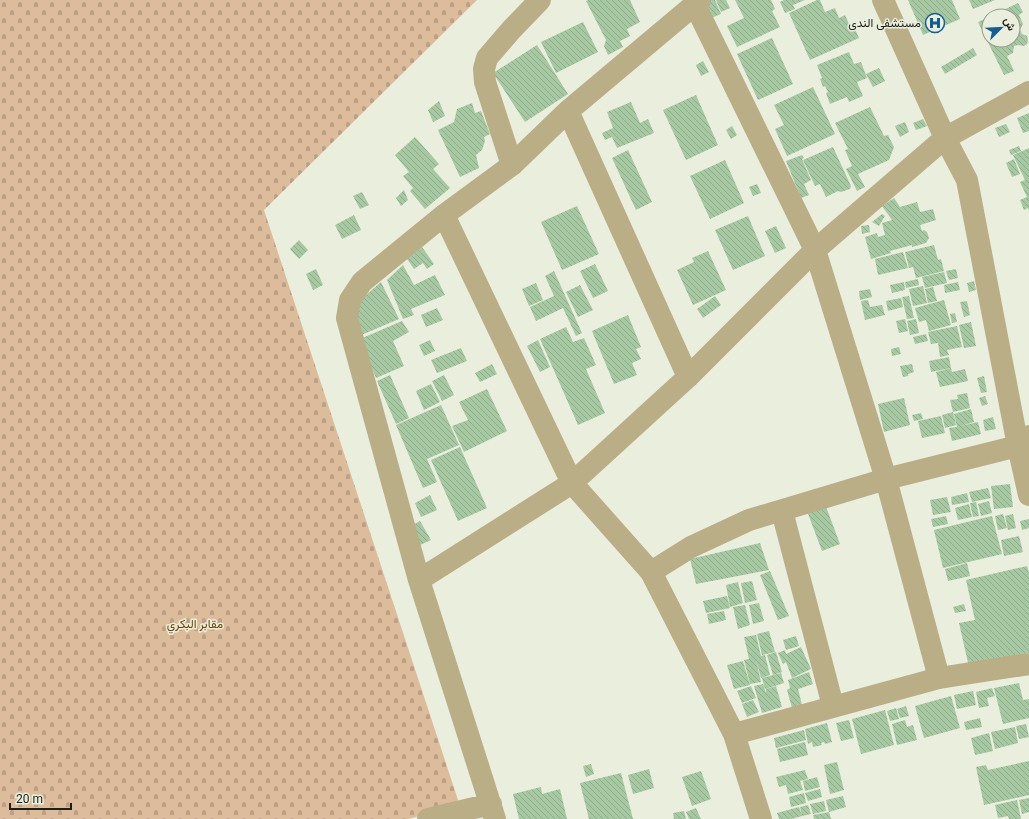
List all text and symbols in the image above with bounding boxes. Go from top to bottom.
north arrow [981,8,1021,48]
hospital icon: مستشفى الندى [924,12,946,34]
text: ش [1001,15,1018,33]
place label: مستشفى الندى [848,16,921,31]
park label: مقابر البكري [167,617,223,634]
scale bar [10,785,71,811]
text: 20 m [16,792,43,806]

